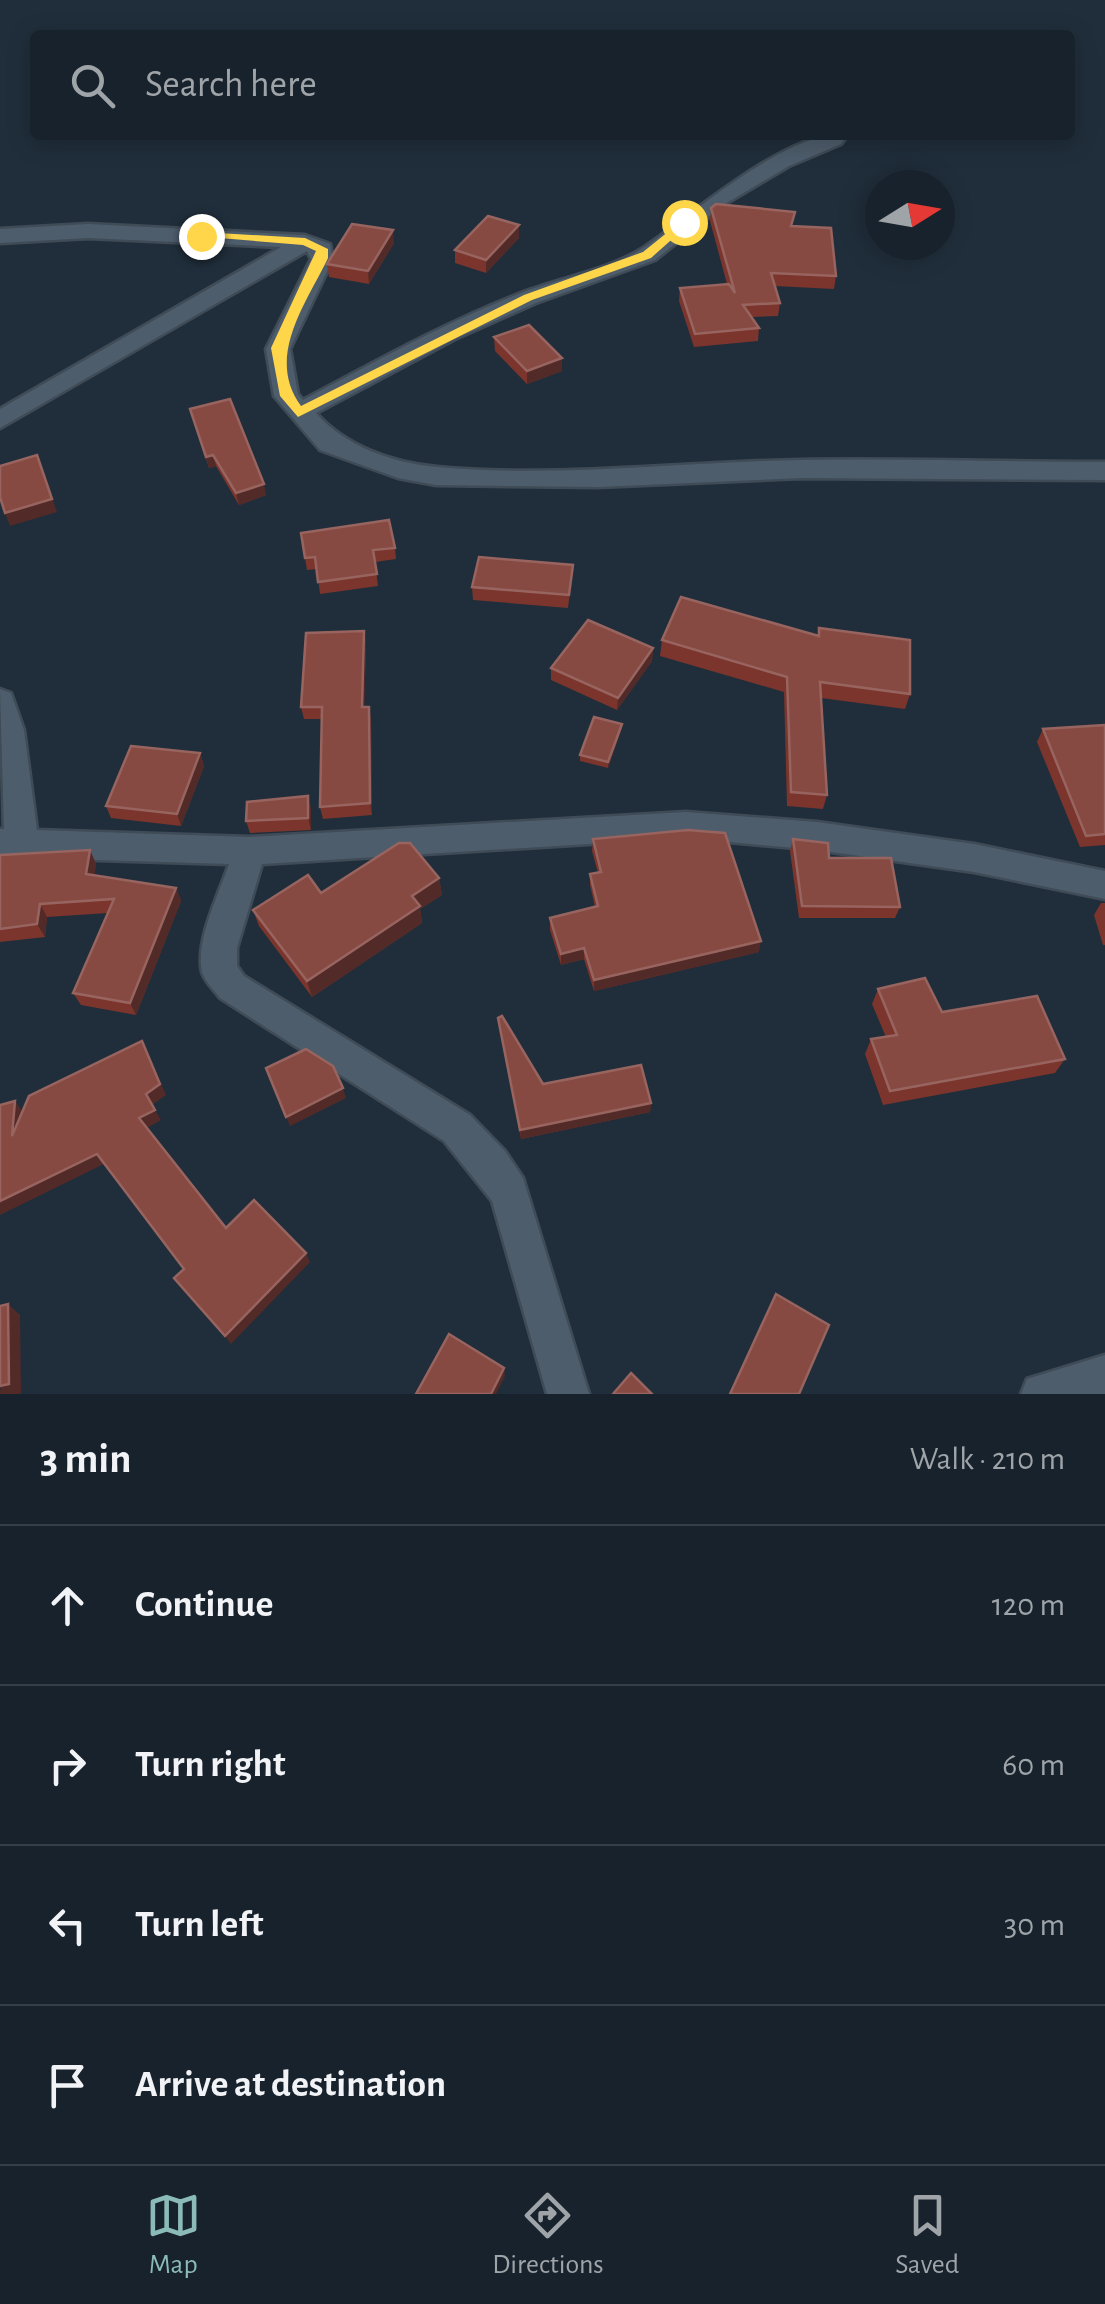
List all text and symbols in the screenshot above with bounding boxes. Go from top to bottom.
search box [30,30,1075,140]
icon: search [65,58,120,113]
text: Search here [145,66,317,104]
north arrow [865,170,955,260]
route start [662,200,708,246]
route end [179,214,225,260]
text: 3 min [40,1438,132,1480]
text: Walk · 210 m [910,1443,1065,1475]
icon: ahead [40,1578,95,1633]
text: Continue [135,1586,273,1624]
text: 120 m [992,1589,1065,1621]
icon: right [40,1738,95,1793]
text: Turn right [135,1746,285,1784]
text: 60 m [1002,1749,1065,1781]
icon: left [40,1898,95,1953]
text: Turn left [135,1906,263,1944]
text: 30 m [1004,1909,1065,1941]
icon: arrive [40,2058,95,2113]
text: Arrive at destination [135,2066,446,2104]
tab: Map [146,2188,201,2282]
tab: Directions [492,2188,604,2282]
tab: Saved [895,2188,959,2282]

